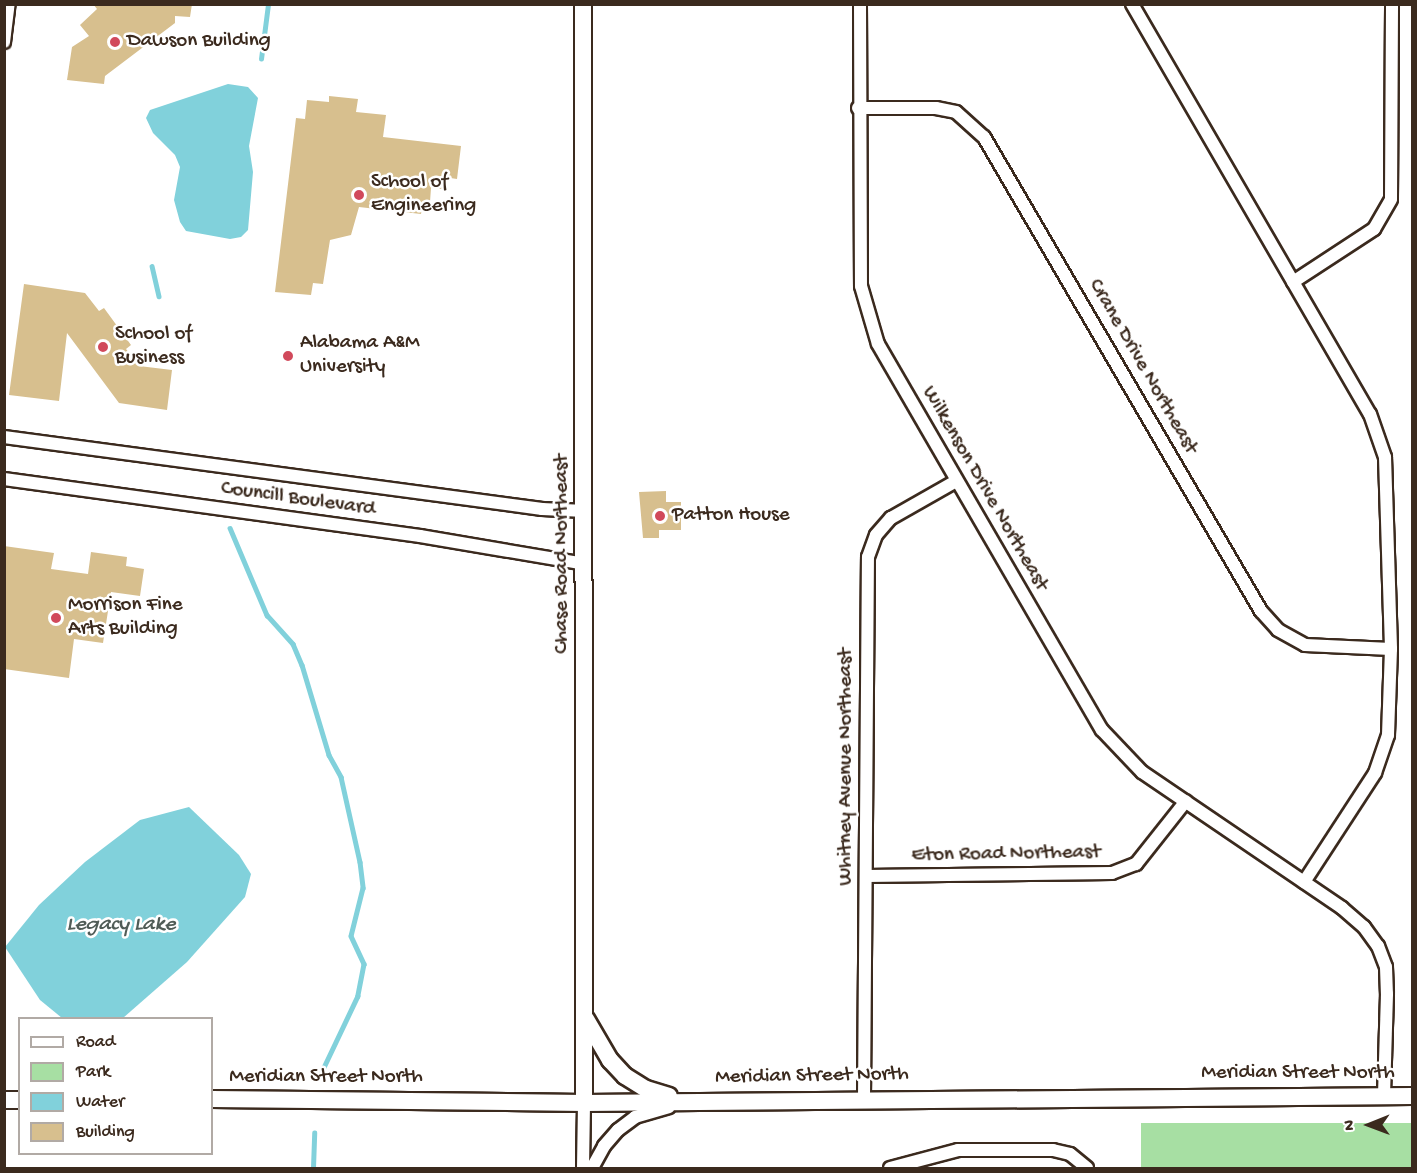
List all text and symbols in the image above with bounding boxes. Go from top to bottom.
place label: Dawson Building [127,29,271,55]
marker: Dawson Building [108,35,122,49]
place label: School of Engineering [371,170,476,220]
marker: School of Engineering [352,188,366,202]
street label: Crane Drive Northeast [1082,275,1202,459]
place label: School of Business [115,322,192,372]
place label: Alabama A&M University [300,331,420,381]
marker: School of Business [96,340,110,354]
marker: Alabama A&M University [281,349,295,363]
street label: Wilkenson Drive Northeast [915,382,1053,596]
street label: Chase Road Northeast [550,454,576,654]
street label: Councill Boulevard [219,477,377,523]
place label: Patton House [672,503,790,529]
marker: Patton House [653,509,667,523]
place label: Morrison Fine Arts Building [68,593,183,643]
marker: Morrison Fine Arts Building [49,611,63,625]
street label: Whitney Avenue Northeast [834,648,860,886]
street label: Eton Road Northeast [911,841,1101,869]
water label: Legacy Lake [66,913,176,939]
legend [18,1017,213,1155]
text: Road [76,1032,115,1053]
street label: Meridian Street North [1201,1061,1395,1087]
text: Park [76,1062,110,1083]
street label: Meridian Street North [715,1063,909,1091]
street label: Meridian Street North [229,1065,423,1091]
text: Water [76,1092,124,1113]
north arrow [1339,1095,1399,1155]
text: N [1341,1120,1360,1131]
text: Building [76,1122,135,1143]

